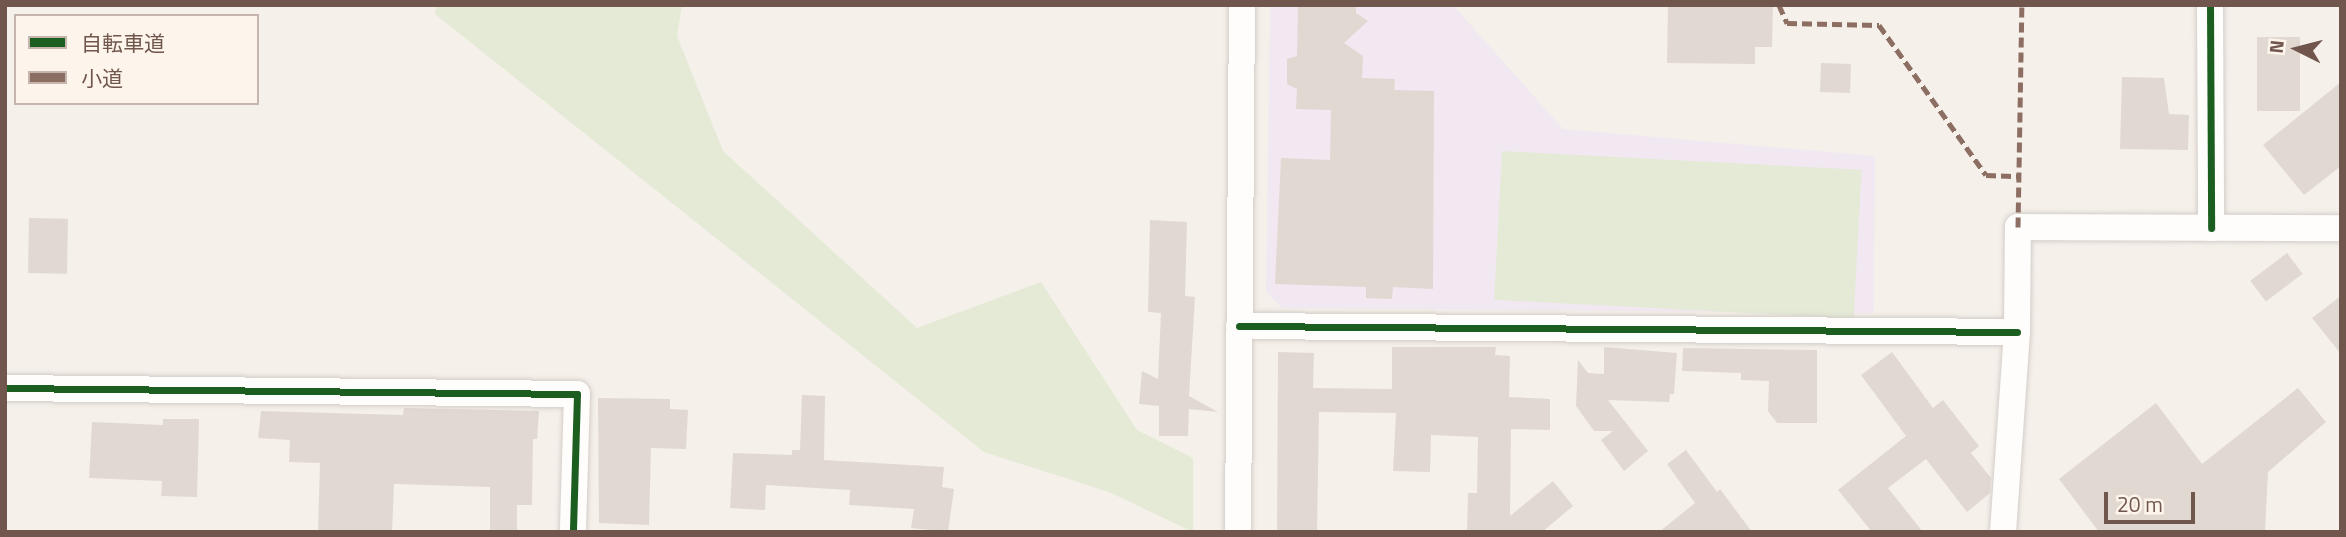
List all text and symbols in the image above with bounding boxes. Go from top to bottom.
legend [14,14,259,105]
north arrow [2262,14,2332,84]
text: 自転車道 [81,27,165,59]
text: N [2261,39,2291,55]
text: 小道 [81,62,123,94]
scale bar [2108,477,2199,522]
text: 20 m [2117,488,2163,520]

